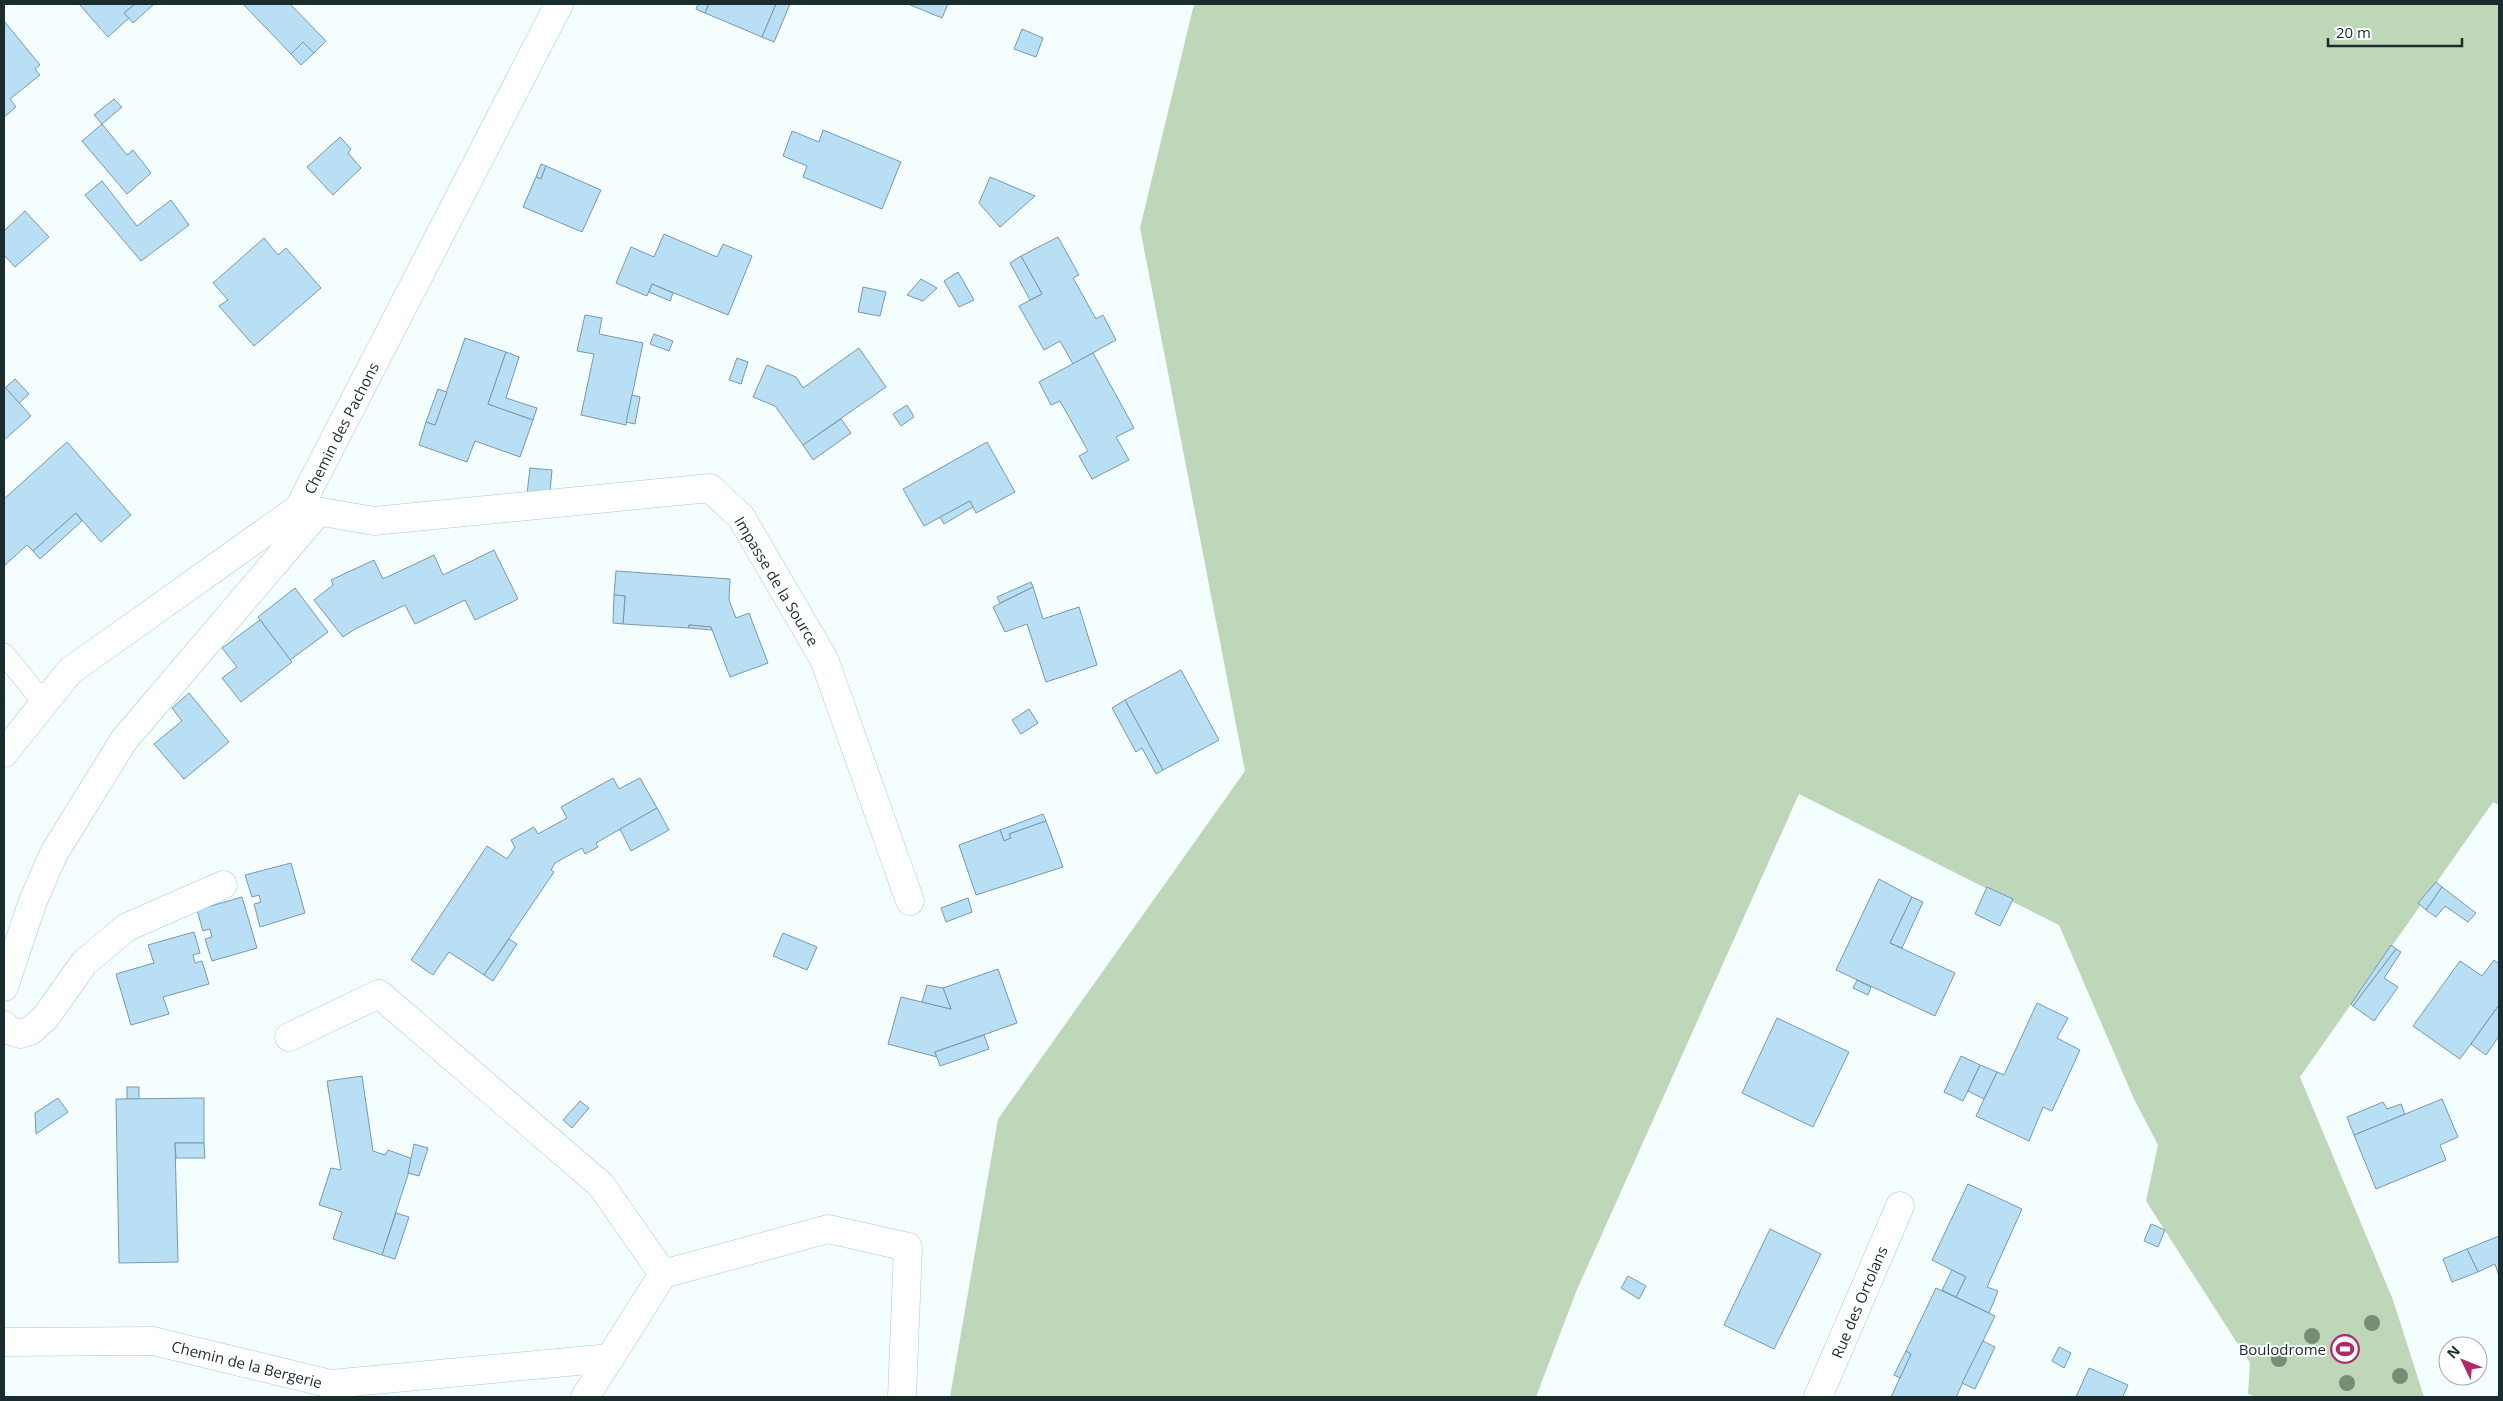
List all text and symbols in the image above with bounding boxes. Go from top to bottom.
scale bar [2328,15,2462,47]
text: 20 m [2336,22,2371,42]
street label: Chemin des Pachons [299,359,383,497]
street label: Impasse de la Source [730,512,824,650]
street label: Rue des Ortolans [1826,1243,1892,1361]
sports icon: Boulodrome [2330,1334,2360,1364]
street label: Chemin de la Bergerie [170,1336,324,1392]
north arrow [2438,1336,2488,1386]
place label: Boulodrome [2239,1339,2326,1359]
text: N [2442,1341,2464,1362]

